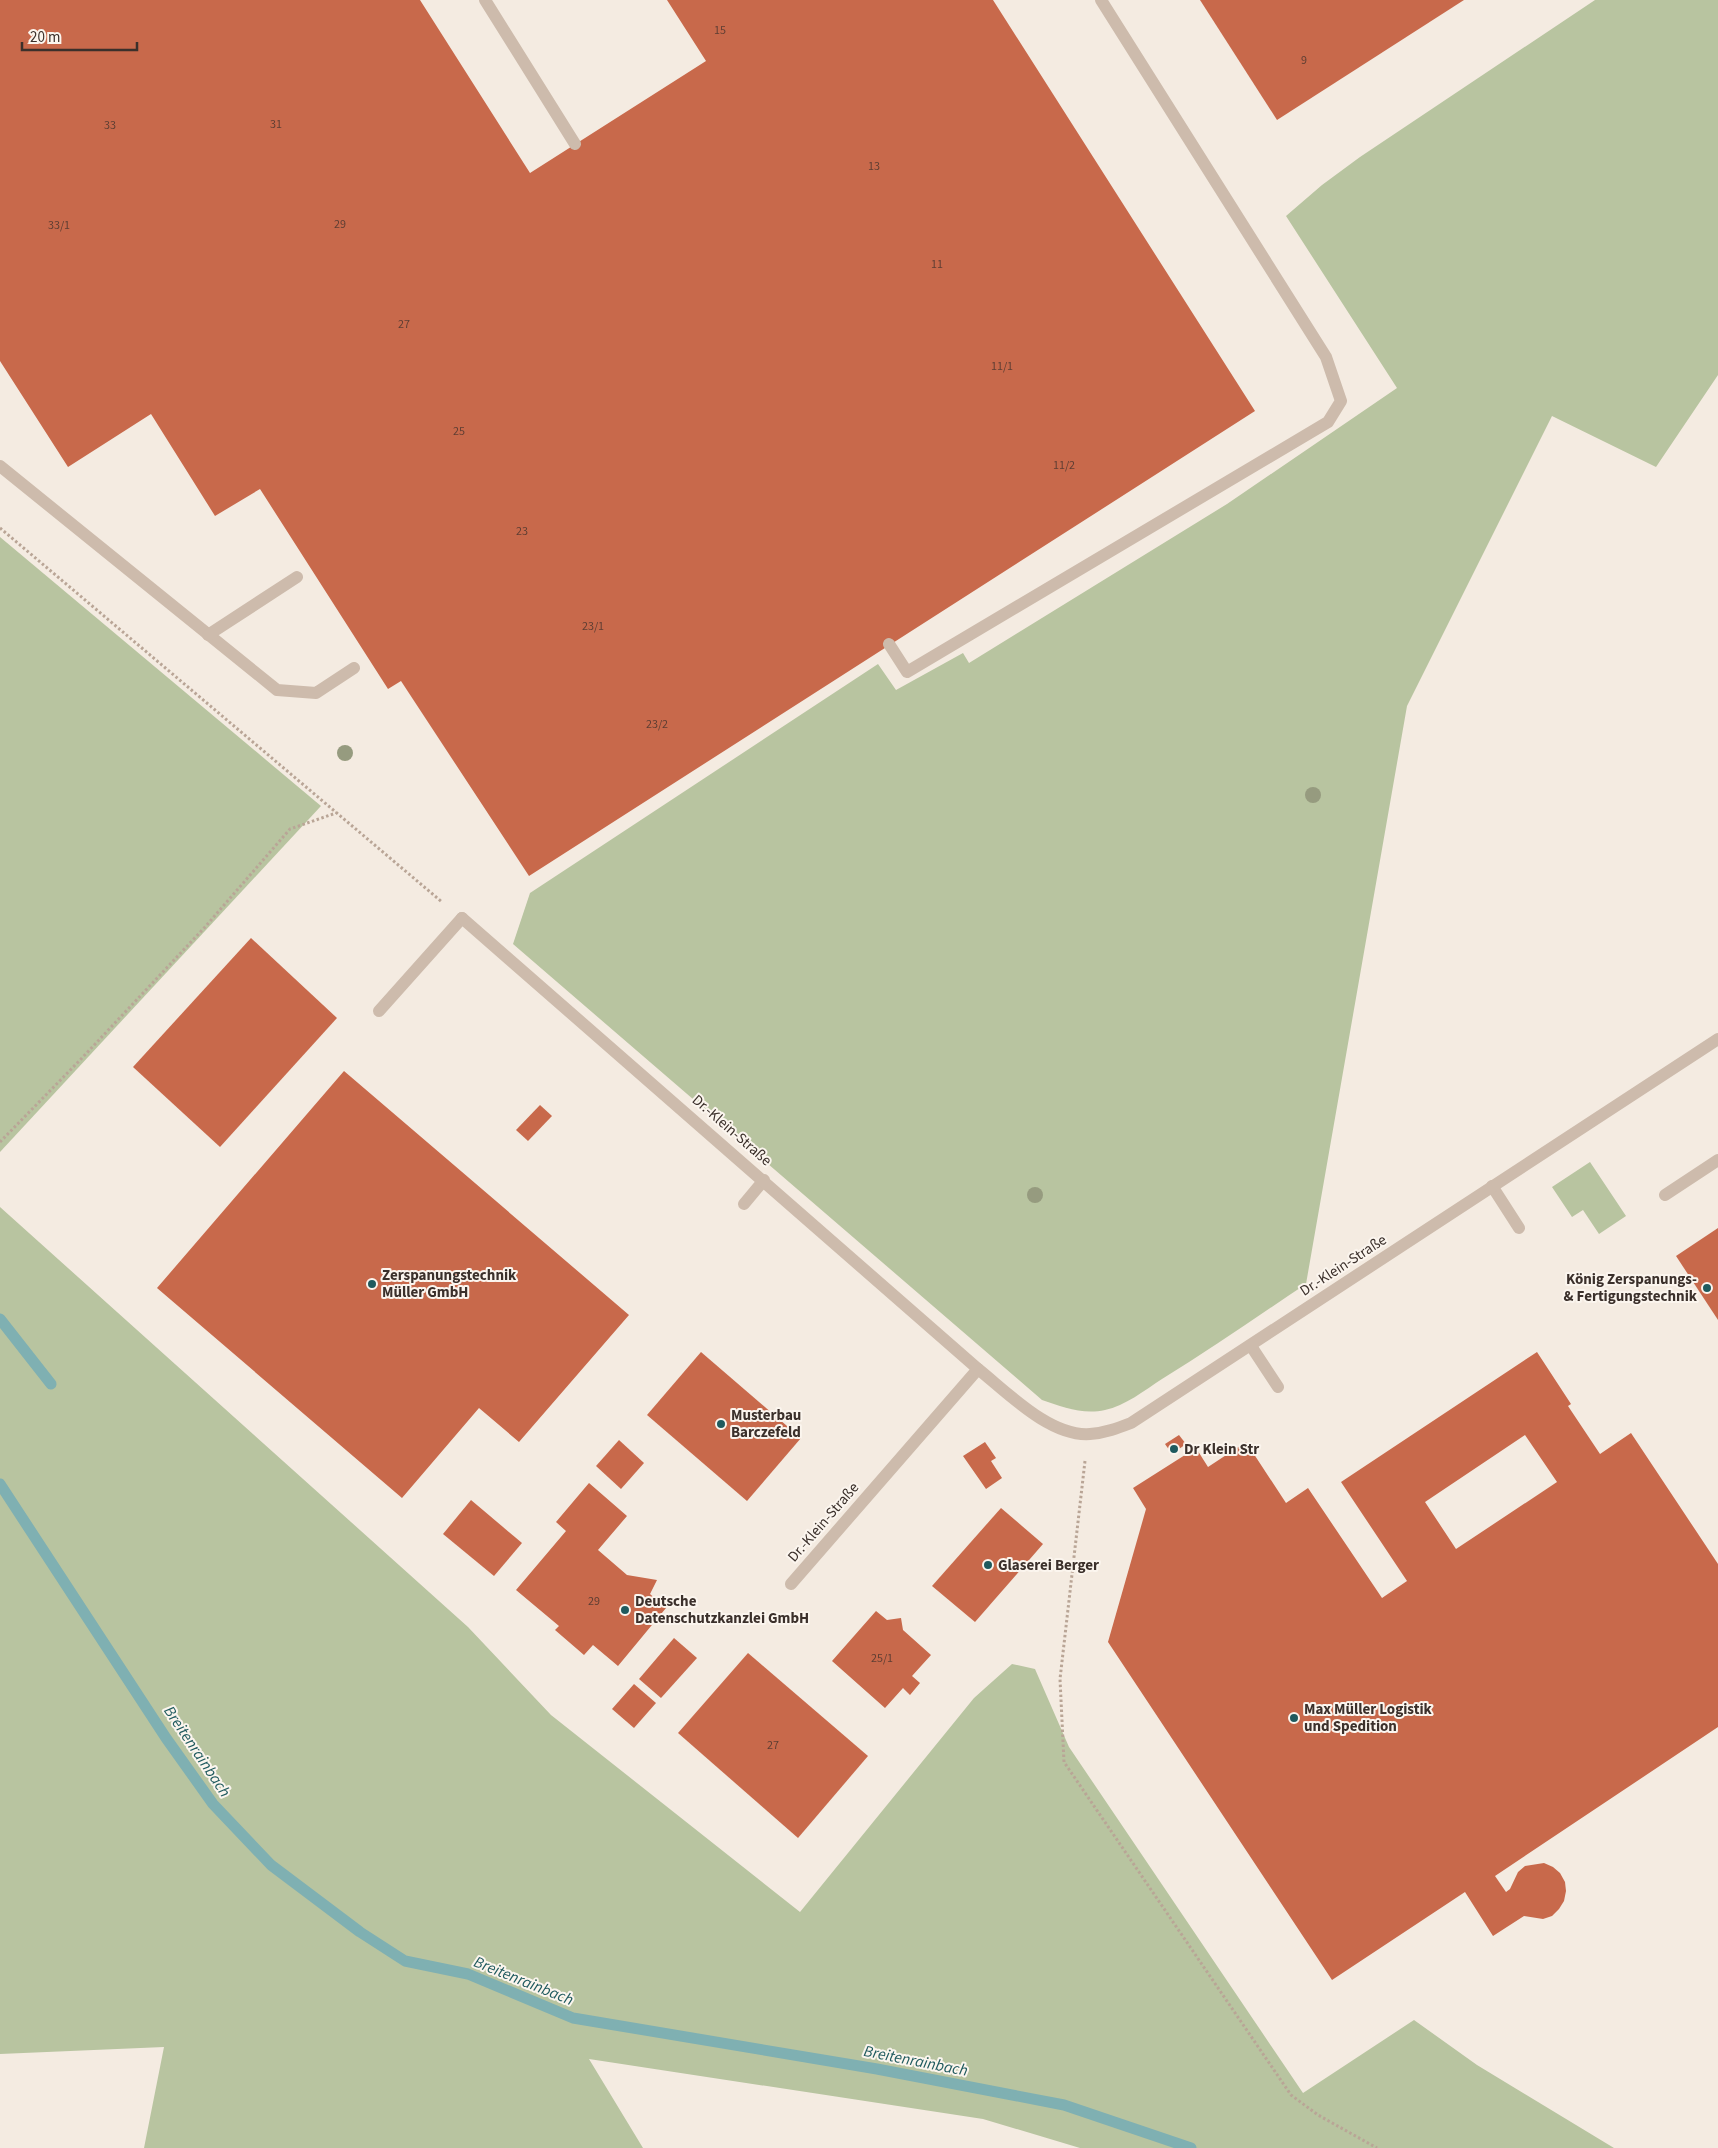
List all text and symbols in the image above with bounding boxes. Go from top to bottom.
scale bar [22,20,138,52]
house number: 15 [714,22,726,39]
text: 20 m [30,27,60,48]
house number: 9 [1301,52,1307,69]
house number: 31 [270,116,282,133]
house number: 33 [104,117,116,134]
house number: 13 [868,158,880,175]
house number: 29 [334,216,346,233]
house number: 33/1 [48,217,70,234]
house number: 11 [931,256,943,273]
house number: 27 [398,316,410,333]
house number: 11/1 [991,358,1013,375]
house number: 25 [453,423,465,440]
house number: 11/2 [1053,457,1075,474]
house number: 23 [516,523,528,540]
house number: 23/1 [582,618,604,635]
house number: 23/2 [646,716,668,733]
street label: Dr.-Klein-Straße [687,1090,776,1171]
street label: Dr.-Klein-Straße [1296,1230,1391,1301]
place label: Zerspanungstechnik Müller GmbH [382,1265,517,1303]
place label: König Zerspanungs- & Fertigungstechnik [1564,1269,1698,1307]
marker: Zerspanungstechnik Müller GmbH [366,1278,378,1290]
marker: König Zerspanungs- & Fertigungstechnik [1701,1282,1713,1294]
place label: Musterbau Barczefeld [731,1405,801,1443]
marker: Musterbau Barczefeld [715,1418,727,1430]
place label: Dr Klein Str [1184,1439,1259,1460]
marker: Dr Klein Str [1168,1443,1180,1455]
street label: Dr.-Klein-Straße [783,1478,864,1567]
place label: Glaserei Berger [998,1555,1099,1576]
marker: Glaserei Berger [982,1559,994,1571]
place label: Deutsche Datenschutzkanzlei GmbH [635,1591,809,1629]
house number: 29 [588,1593,600,1610]
marker: Deutsche Datenschutzkanzlei GmbH [619,1604,631,1616]
house number: 25/1 [871,1650,893,1667]
place label: Max Müller Logistik und Spedition [1304,1699,1433,1737]
water label: Breitenrainbach [159,1702,236,1801]
marker: Max Müller Logistik und Spedition [1288,1712,1300,1724]
house number: 27 [767,1737,779,1754]
water label: Breitenrainbach [471,1951,577,2011]
water label: Breitenrainbach [862,2040,970,2082]

